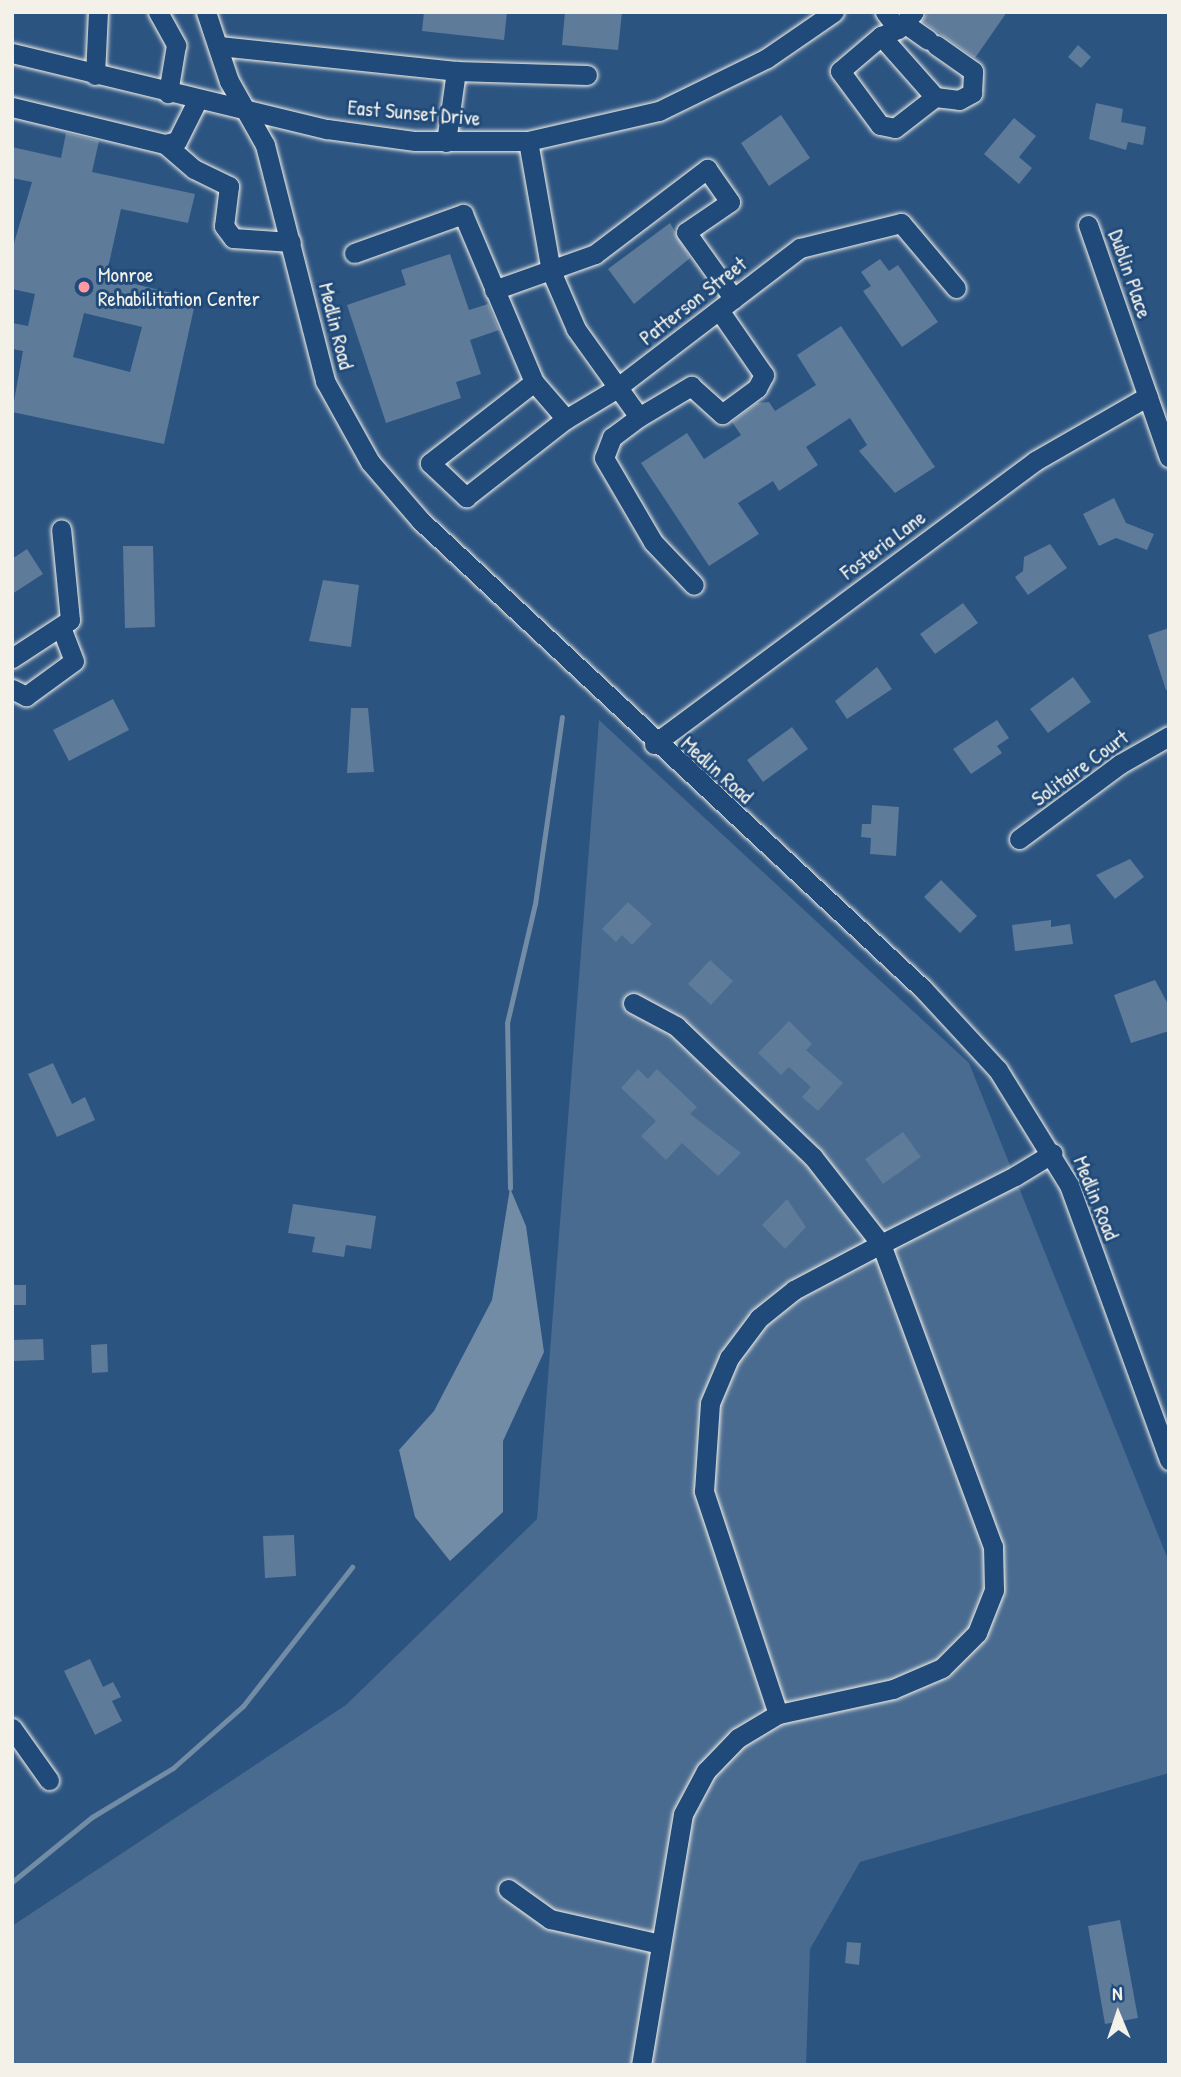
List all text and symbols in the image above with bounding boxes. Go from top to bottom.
street label: East Sunset Drive [347,95,481,131]
street label: Dublin Place [1103,226,1157,322]
street label: Patterson Street [634,251,752,351]
place label: Monroe Rehabilitation Center [98,262,260,312]
marker: Monroe Rehabilitation Center [76,279,92,295]
street label: Medlin Road [313,280,359,372]
street label: Fosteria Lane [836,505,930,585]
street label: Solitaire Court [1027,724,1133,812]
street label: Medlin Road [676,731,758,809]
street label: Medlin Road [1068,1152,1124,1244]
north arrow [1083,1979,1153,2049]
text: N [1112,1980,1123,2006]

